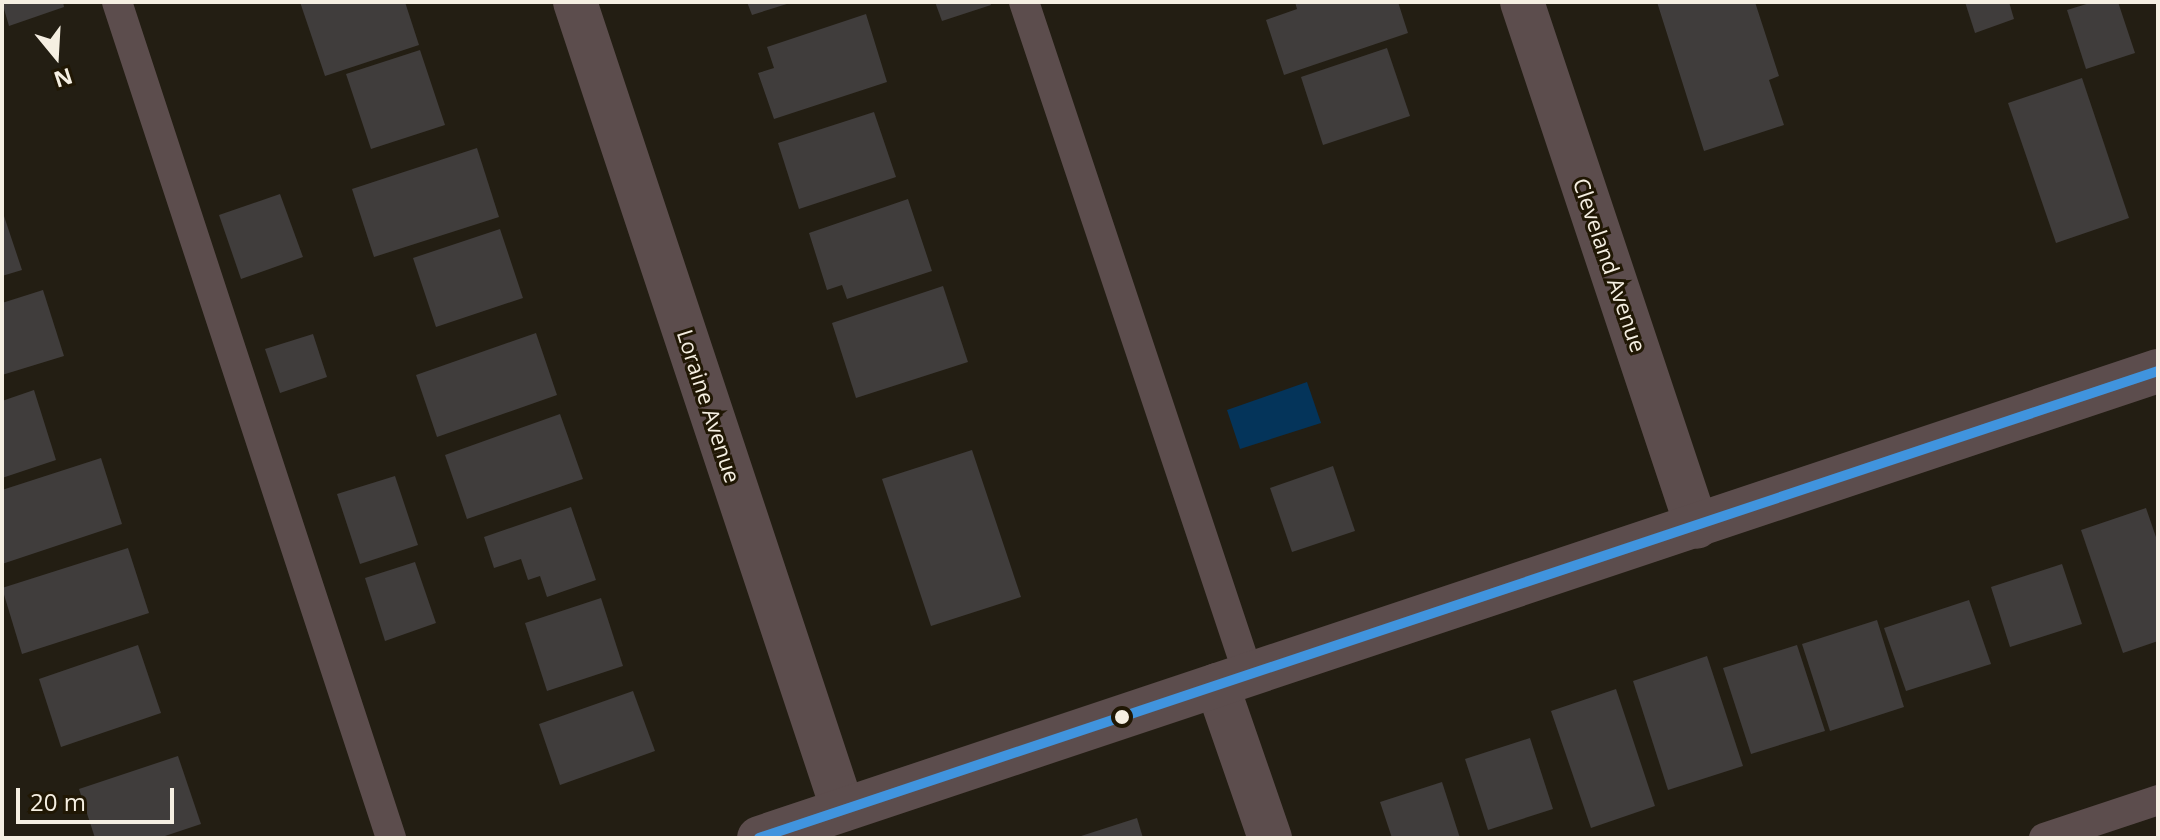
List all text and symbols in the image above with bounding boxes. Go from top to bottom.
north arrow [16,16,96,96]
text: N [50,62,77,96]
street label: Cleveland Avenue [1568,175,1652,355]
street label: Loraine Avenue [672,326,746,486]
unlabelled marker [1114,709,1130,725]
scale bar [20,772,178,822]
text: 20 m [30,785,86,818]

